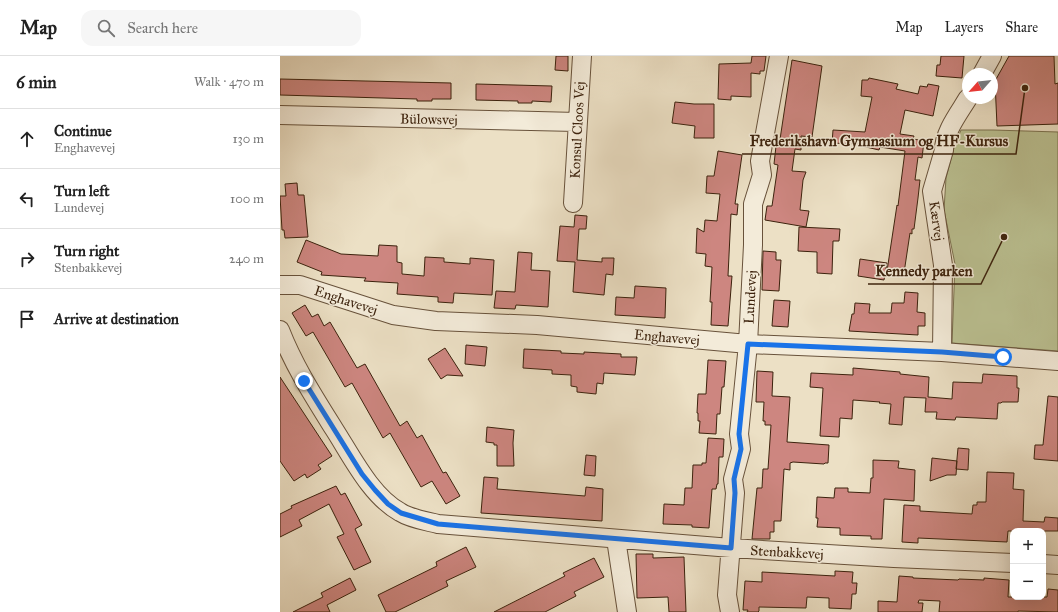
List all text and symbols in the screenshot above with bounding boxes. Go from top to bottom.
search box [81,10,361,46]
text: Map [20,16,57,39]
icon: search [95,17,117,39]
text: Search here [127,19,198,37]
text: Map [895,19,923,36]
text: Layers [945,19,983,36]
text: Share [1005,19,1038,36]
north arrow [962,68,998,104]
text: 6 min [16,72,57,93]
text: Walk · 470 m [194,74,264,90]
street label: Konsul Cloos Vej [566,81,589,179]
street label: Bülowsvej [400,110,458,129]
text: Continue [54,122,112,140]
callout: Frederikshavn Gymnasium og HF-Kursus [742,127,1016,154]
icon: ahead [16,128,38,150]
text: 130 m [232,131,264,147]
text: Frederikshavn Gymnasium og HF-Kursus [750,132,1009,151]
text: Enghavevej [54,140,115,156]
text: Turn left [54,182,110,200]
icon: left [16,188,38,210]
text: 100 m [230,191,264,207]
text: Lundevej [54,200,104,216]
street label: Kærvej [925,200,948,242]
text: Turn right [54,242,119,260]
icon: right [16,248,38,270]
text: 240 m [229,251,264,267]
callout: Kennedy parken [868,257,981,284]
text: Stenbakkevej [54,260,122,276]
text: Kennedy parken [875,262,974,281]
street label: Lundevej [741,270,760,324]
street label: Enghavevej [312,282,380,319]
icon: arrive [16,308,38,330]
text: Arrive at destination [54,310,179,328]
street label: Enghavevej [633,326,700,349]
route start [994,348,1012,366]
route end [295,372,313,390]
map controls [1010,528,1046,600]
button: + [1010,528,1046,564]
street label: Stenbakkevej [750,542,824,563]
button: − [1010,564,1046,600]

